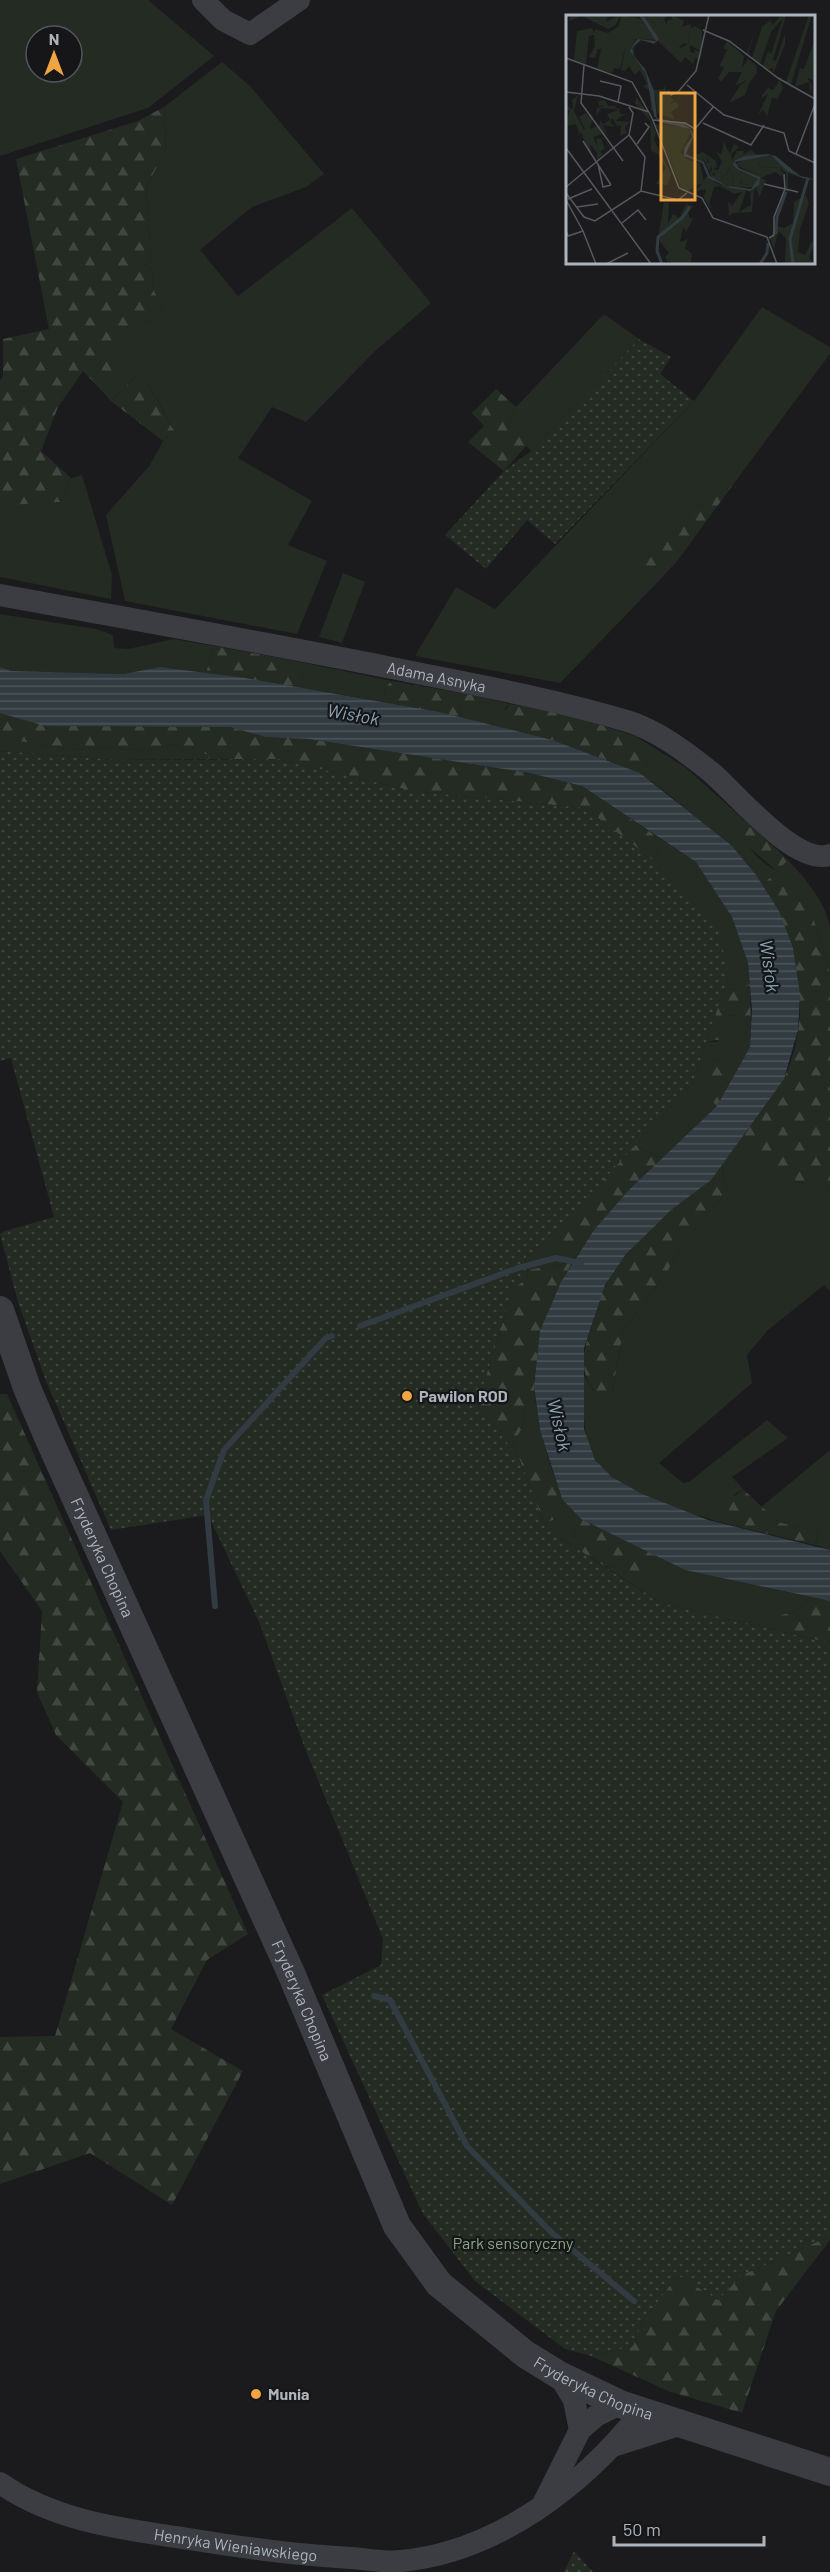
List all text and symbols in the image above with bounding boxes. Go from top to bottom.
inset map [566,15,815,264]
north arrow [24,24,84,84]
text: N [49,29,59,48]
street label: Adama Asnyka [385,657,488,696]
water label: Wisłok [325,699,381,729]
water label: Wisłok [755,938,785,994]
place label: Pawilon ROD [419,1386,508,1405]
marker: Pawilon ROD [400,1389,414,1403]
water label: Wisłok [543,1397,577,1453]
street label: Fryderyka Chopina [68,1494,138,1620]
street label: Fryderyka Chopina [268,1937,337,2063]
park label: Park sensoryczny [453,2233,574,2252]
street label: Fryderyka Chopina [531,2352,655,2423]
place label: Munia [268,2384,309,2403]
marker: Munia [249,2387,263,2401]
scale bar [614,2509,764,2547]
text: 50 m [623,2518,661,2540]
street label: Henryka Wieniawskiego [153,2524,318,2565]

